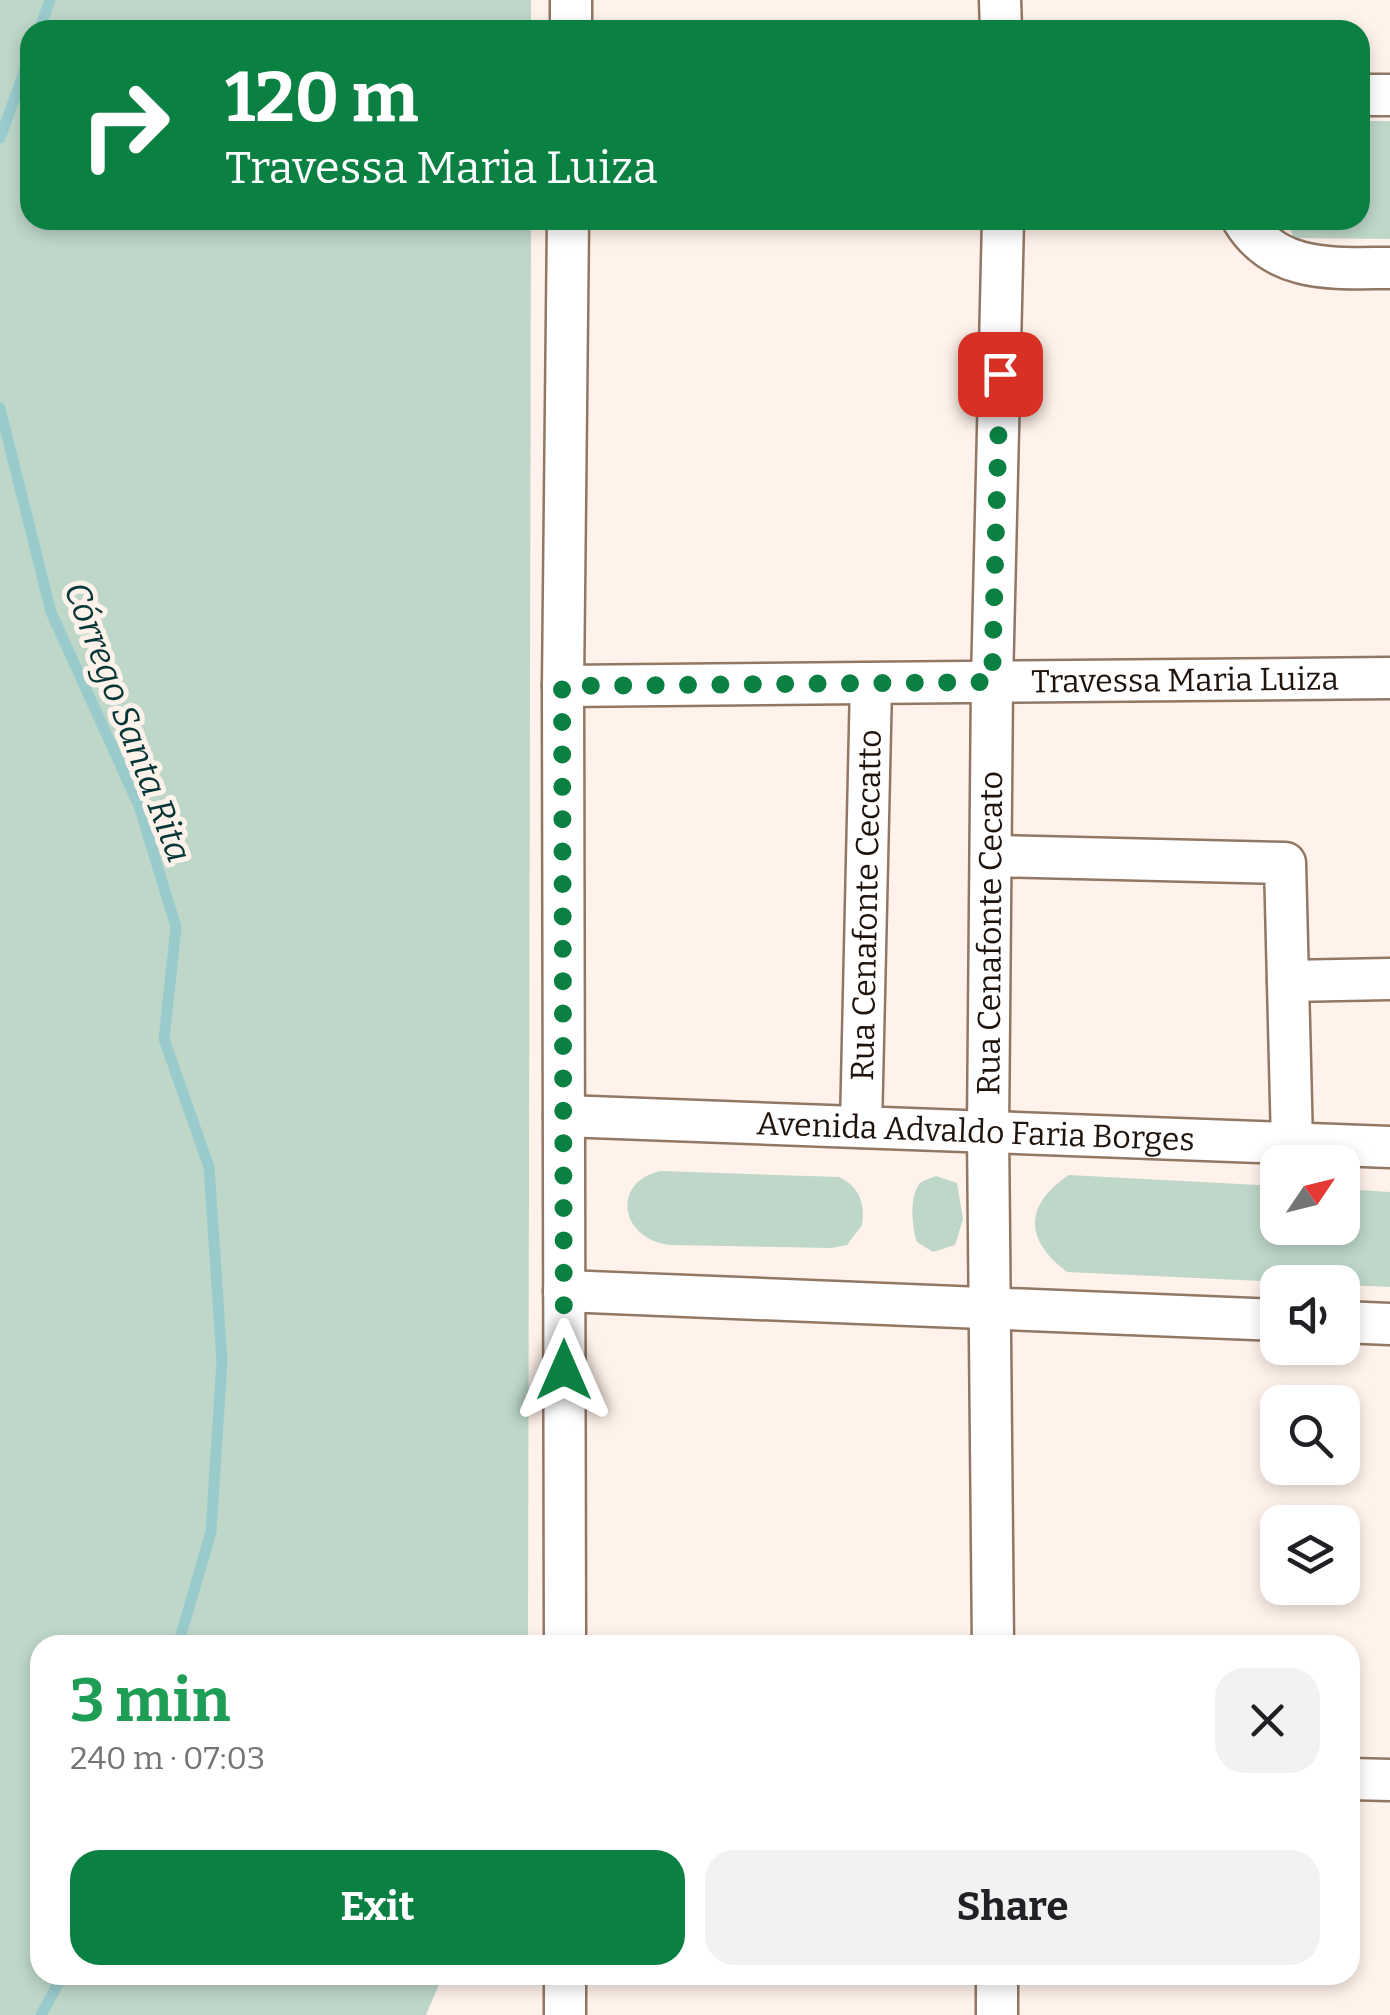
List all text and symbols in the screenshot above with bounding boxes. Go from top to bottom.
text: 120 m [225,56,418,140]
icon: right [60,60,190,190]
text: Travessa Maria Luiza [225,141,658,195]
pin [958,332,1043,417]
icon: arrive [973,347,1028,402]
water label: Córrego Santa Rita [55,576,201,868]
street label: Travessa Maria Luiza [1031,659,1339,700]
street label: Rua Cenafonte Ceccatto [843,729,889,1081]
street label: Rua Cenafonte Cecato [969,771,1010,1095]
street label: Avenida Advaldo Faria Borges [756,1104,1195,1159]
north arrow [1260,1145,1360,1245]
map controls [1260,1145,1360,1605]
button: sound [1260,1265,1360,1365]
position arrow [512,1318,616,1422]
button: search [1260,1385,1360,1485]
button: layers [1260,1505,1360,1605]
text: 3 min [70,1665,230,1737]
button: close [1215,1668,1320,1773]
text: 240 m · 07:03 [70,1739,265,1777]
button: Exit [70,1850,685,1965]
button: Share [705,1850,1320,1965]

